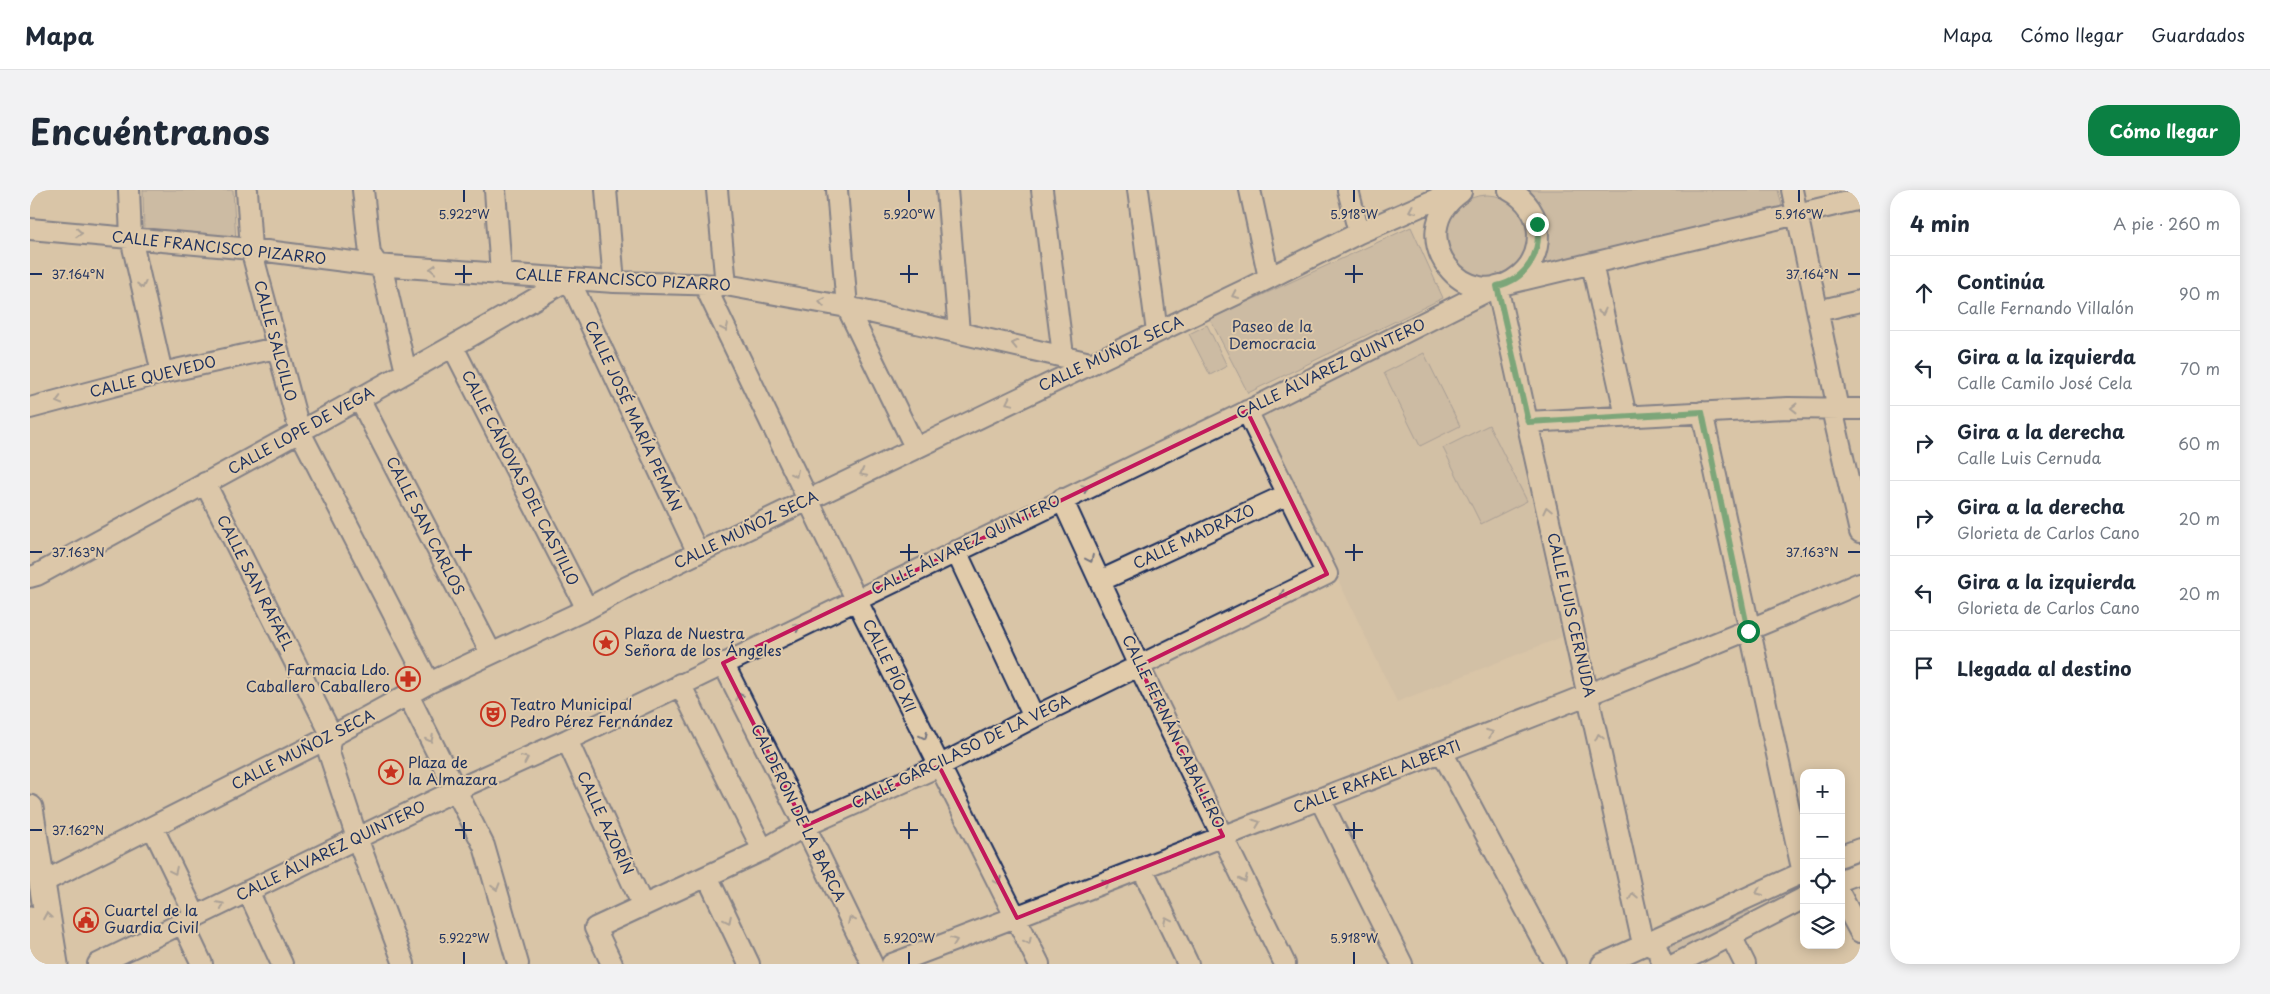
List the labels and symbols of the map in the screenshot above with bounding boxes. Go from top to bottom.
one-way arrow [1408,203,1417,214]
text: 5.922°W [439,205,490,223]
text: 5.920°W [883,205,936,223]
text: 5.918°W [1330,205,1379,223]
text: 5.916°W [1775,205,1824,223]
route end [1526,213,1549,236]
street label: CALLE FRANCISCO PIZARRO [111,224,328,269]
one-way arrow [75,228,83,239]
street label: CALLE FRANCISCO PIZARRO [515,261,731,296]
one-way arrow [428,263,436,274]
text: 37.164°N [51,265,105,283]
text: 37.164°N [1785,265,1839,283]
street label: CALLE SALCILLO [249,278,304,404]
one-way arrow [136,281,147,290]
one-way arrow [1231,289,1240,299]
one-way arrow [818,298,827,308]
one-way arrow [1596,307,1607,316]
street label: CALLE MUÑOZ SECA [1034,309,1187,396]
street label: CALLE ÁLVAREZ QUINTERO [1232,312,1429,424]
park label: Paseo de la Democracia [1228,314,1317,354]
street label: CALLE JOSÉ MARÍA PEMÁN [580,316,689,515]
one-way arrow [719,323,729,332]
one-way arrow [1011,340,1020,350]
street label: CALLE QUEVEDO [87,349,218,402]
street label: CALLE CÁNOVAS DEL CASTILLO [457,366,586,589]
street label: CALLE LOPE DE VEGA [223,380,378,479]
one-way arrow [55,395,63,405]
one-way arrow [1005,396,1014,406]
one-way arrow [1790,403,1798,413]
street label: CALLE SAN CARLOS [381,452,471,599]
one-way arrow [859,467,868,477]
one-way arrow [789,469,799,478]
street label: CALLE MUÑOZ SECA [669,484,821,574]
one-way arrow [1080,484,1089,494]
street label: CALLE ÁLVAREZ QUINTERO [867,488,1064,600]
street label: CALLE MADRAZO [1129,497,1258,574]
one-way arrow [1543,506,1553,515]
street label: CALLE SAN RAFAEL [212,510,301,655]
street label: CALLE LUIS CERNUDA [1542,530,1603,699]
text: 37.163°N [51,543,105,561]
text: 37.163°N [1785,543,1839,561]
one-way arrow [1084,554,1094,563]
one-way arrow [1279,589,1288,600]
street label: CALLE PÍO XII [858,615,923,716]
route start [1737,620,1760,643]
place label: Plaza de Nuestra Señora de los Ángeles [624,621,782,661]
one-way arrow [792,623,801,633]
place icon: Plaza de Nuestra Señora de los Ángeles [593,630,619,656]
street label: CALLE FERNÁN CABALLERO [1117,630,1232,832]
place label: Farmacia Ldo. Caballero Caballero [246,657,390,697]
pharmacy icon: Farmacia Ldo. Caballero Caballero [395,666,421,692]
street label: CALLE GARCILASO DE LA VEGA [847,688,1074,814]
place label: Teatro Municipal Pedro Pérez Fernández [510,692,673,732]
one-way arrow [735,692,745,701]
theatre icon: Teatro Municipal Pedro Pérez Fernández [480,701,506,727]
street label: CALLE MUÑOZ SECA [227,703,378,795]
street label: CALDERÓN DE LA BARCA [746,720,852,905]
one-way arrow [1486,728,1494,738]
one-way arrow [918,731,928,740]
street label: CALLE RAFAEL ALBERTI [1289,733,1464,818]
one-way arrow [1594,733,1605,741]
one-way arrow [424,734,434,743]
place label: Plaza de la Almazara [408,750,498,790]
one-way arrow [520,754,529,765]
place icon: Plaza de la Almazara [378,759,404,785]
street label: CALLE AZORÍN [572,767,640,878]
street label: CALLE ÁLVAREZ QUINTERO [232,794,429,906]
one-way arrow [1253,819,1261,829]
text: 37.162°N [52,821,104,839]
one-way arrow [168,866,178,875]
one-way arrow [1238,874,1248,883]
one-way arrow [992,876,1002,885]
one-way arrow [1101,878,1110,889]
one-way arrow [490,882,500,890]
one-way arrow [1755,886,1764,897]
one-way arrow [1628,891,1639,900]
place label: Cuartel de la Guardia Civil [104,898,199,938]
one-way arrow [215,901,224,911]
public building icon: Cuartel de la Guardia Civil [73,907,99,933]
one-way arrow [42,912,52,920]
one-way arrow [722,915,732,924]
one-way arrow [846,916,857,925]
one-way arrow [1162,916,1173,925]
text: 5.922°W [439,929,490,947]
text: 5.920°W [883,929,936,947]
text: 5.918°W [1330,929,1379,947]
one-way arrow [1022,936,1032,945]
one-way arrow [950,937,958,947]

